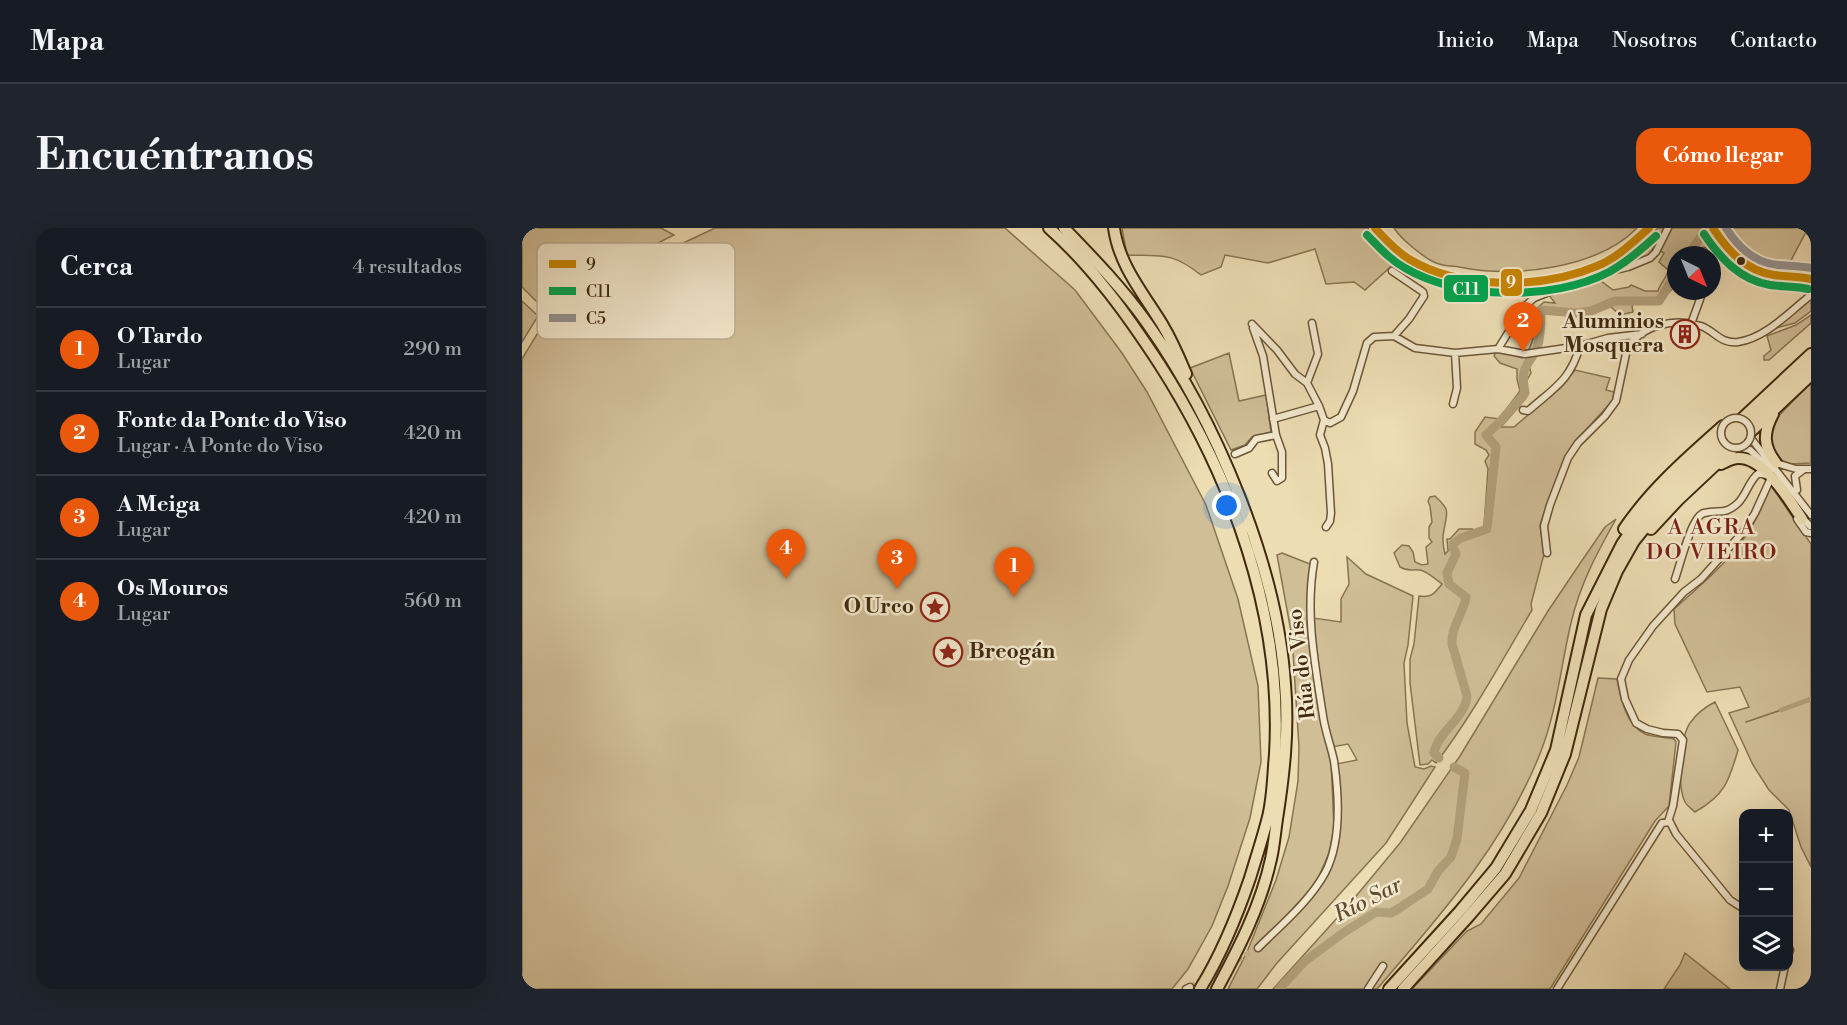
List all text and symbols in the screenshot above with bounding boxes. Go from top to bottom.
text: Mapa [30,24,104,59]
text: Inicio [1437,28,1494,54]
text: Mapa [1527,28,1579,54]
text: Nosotros [1612,28,1697,54]
text: Contacto [1730,28,1817,54]
button: Cómo llegar [1636,128,1811,184]
text: Encuéntranos [36,130,314,183]
legend [537,243,735,339]
north arrow [1667,246,1721,300]
text: Cerca [60,251,133,283]
text: 4 resultados [352,255,462,280]
text: 9 [586,255,596,275]
unlabelled marker [1735,255,1747,267]
line badge: 9 [1500,268,1523,297]
text: 9 [1506,273,1516,293]
line badge: C11 [1443,274,1489,303]
text: C11 [1452,280,1480,300]
text: C11 [586,282,611,302]
pin: 2 [1504,302,1542,352]
text: C5 [586,309,606,329]
place label: Aluminios Mosquera [1561,309,1665,359]
building icon: Aluminios Mosquera [1669,318,1701,350]
text: O Tardo [117,323,203,350]
text: 1 [75,337,84,362]
text: 290 m [404,337,462,362]
text: Lugar [117,350,171,375]
text: Fonte da Ponte do Viso [117,407,347,434]
text: 2 [73,421,86,446]
text: 420 m [404,421,462,446]
text: Lugar · A Ponte do Viso [117,434,323,459]
text: A Meiga [117,491,200,518]
your location [1212,491,1241,520]
text: 3 [73,505,86,530]
text: 420 m [404,505,462,530]
district label: A AGRA DO VIEIRO [1646,514,1778,566]
text: Lugar [117,518,171,543]
pin: 4 [766,530,806,579]
pin: 3 [878,540,916,589]
pin: 1 [994,548,1034,597]
text: Os Mouros [117,575,228,602]
text: 4 [73,589,86,614]
text: 560 m [404,589,462,614]
place icon: O Urco [919,591,951,623]
place label: O Urco [844,594,914,620]
text: Lugar [117,602,171,627]
street label: Rúa do Viso [1282,607,1322,721]
place icon: Breogán [932,636,964,668]
place label: Breogán [969,639,1055,665]
map controls [1739,809,1793,971]
button: + [1739,809,1793,863]
button: − [1739,863,1793,917]
water label: Río Sar [1329,871,1407,929]
button: layers [1739,917,1793,971]

